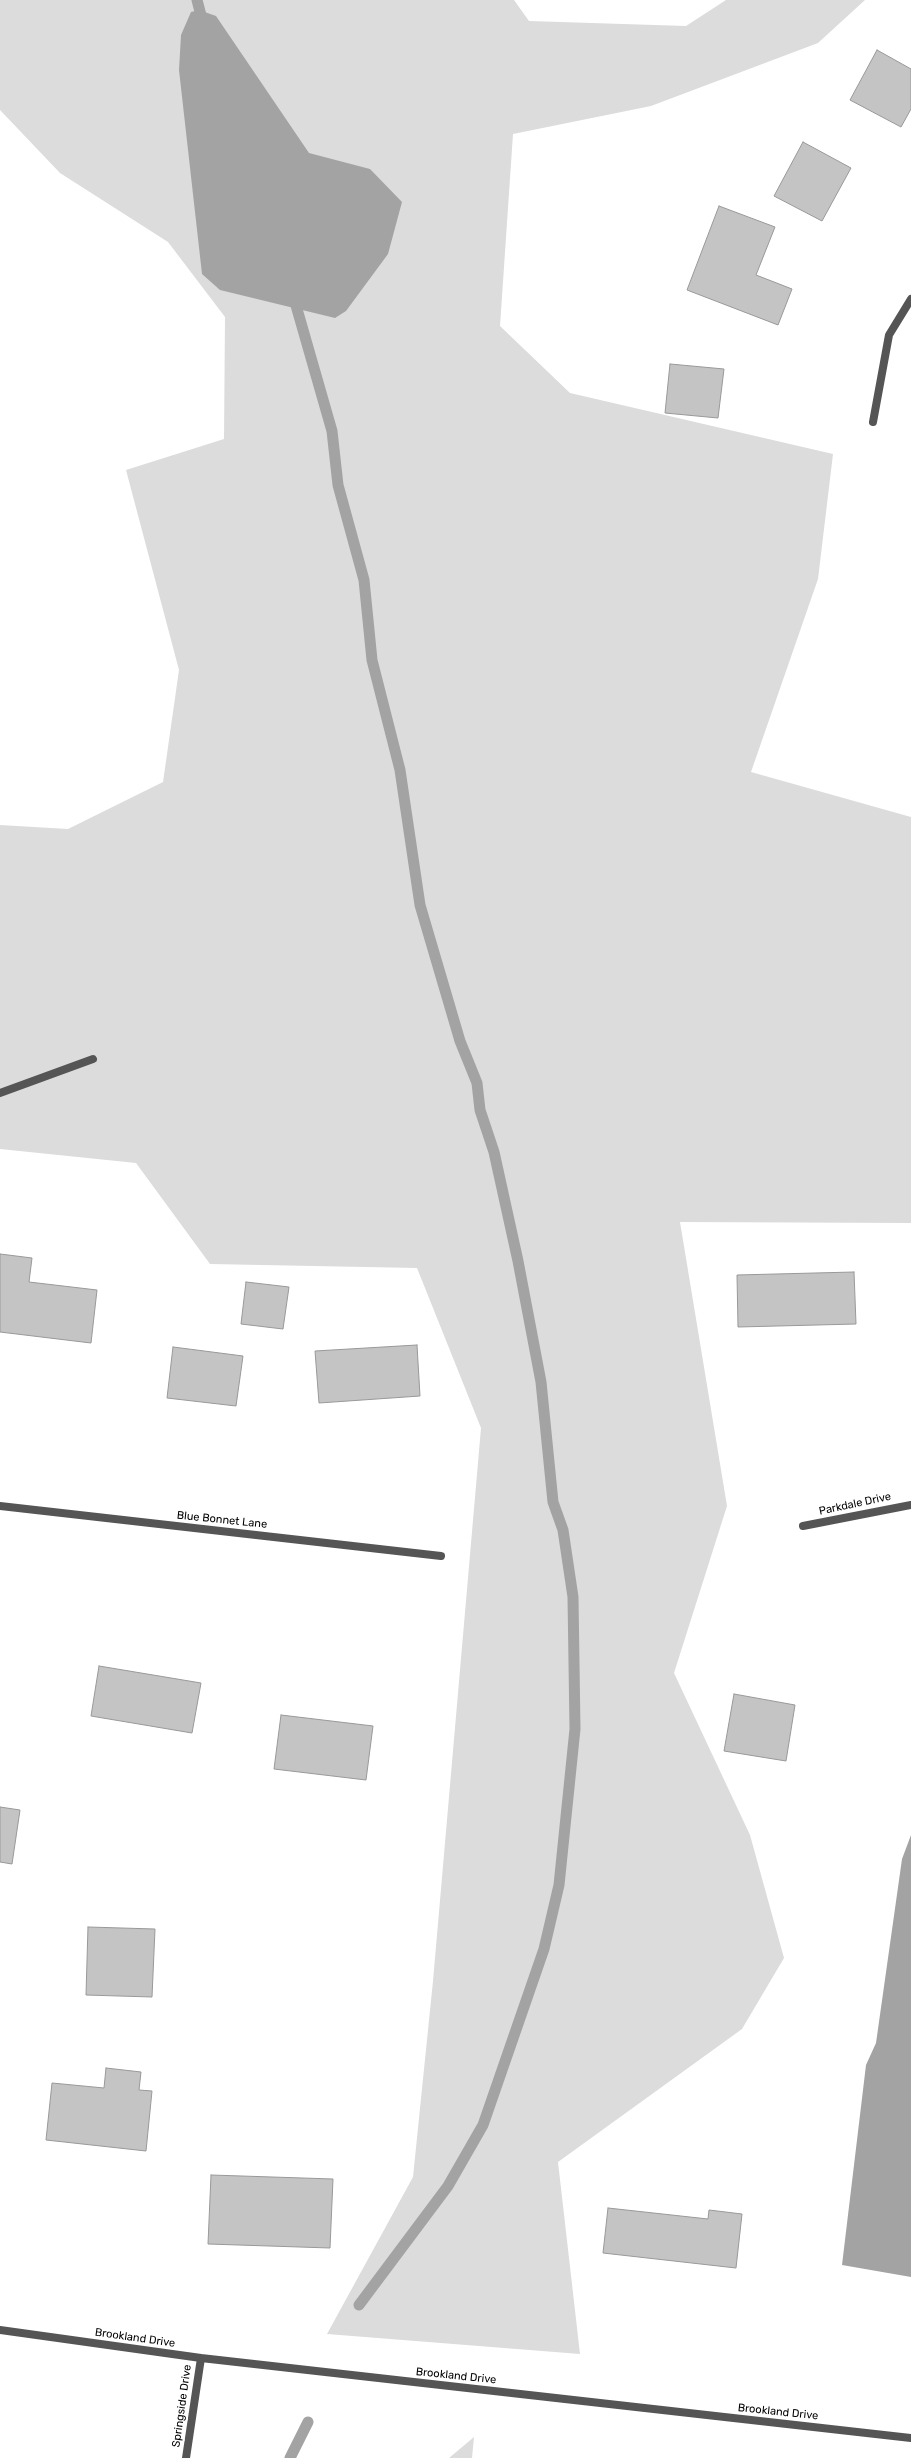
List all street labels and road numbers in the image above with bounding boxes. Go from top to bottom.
street label: Parkdale Drive [818,1490,892,1518]
street label: Blue Bonnet Lane [176,1509,268,1531]
street label: Brookland Drive [94,2326,176,2350]
street label: Springside Drive [170,2364,194,2448]
street label: Brookland Drive [415,2365,497,2387]
street label: Brookland Drive [737,2401,819,2423]

